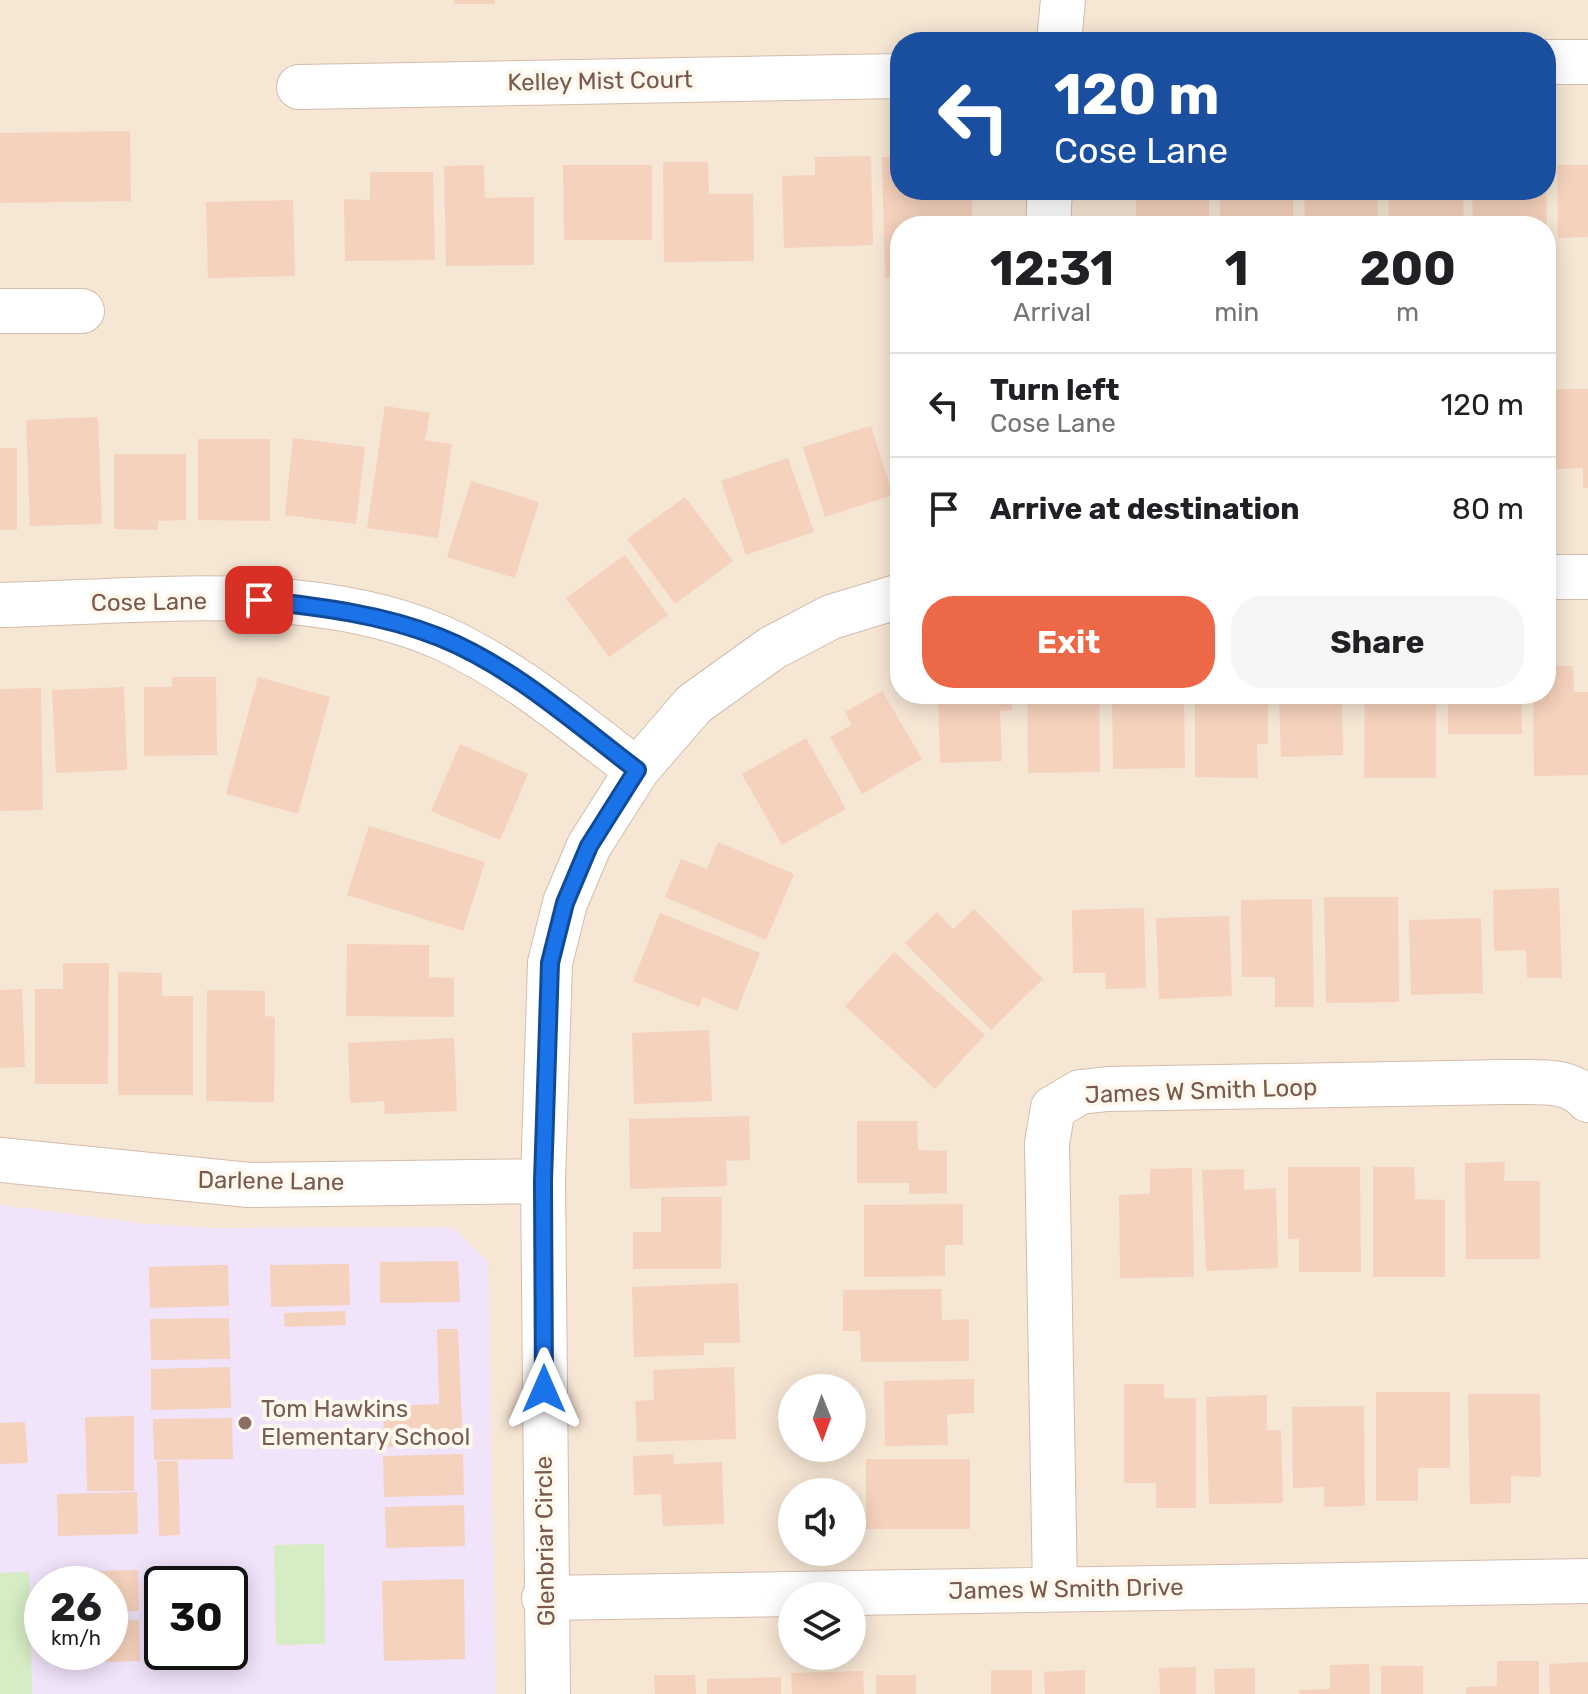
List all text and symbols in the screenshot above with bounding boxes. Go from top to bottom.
text: 120 m [1054,62,1220,128]
icon: left [922,64,1026,168]
street label: Kelley Mist Court [507,65,693,97]
text: Cose Lane [1054,129,1228,172]
text: 12:31 [990,240,1114,297]
text: 1 [1225,240,1249,297]
text: 200 [1359,240,1456,297]
text: Arrival [1013,297,1091,328]
text: min [1214,297,1259,328]
text: m [1396,297,1419,328]
text: Turn left [990,372,1120,408]
icon: left [922,383,966,427]
text: 120 m [1440,387,1524,423]
text: Cose Lane [990,408,1116,439]
icon: arrive [922,487,966,531]
text: Arrive at destination [990,491,1300,527]
text: 80 m [1452,491,1524,527]
pin [225,566,293,634]
icon: arrive [237,578,281,622]
street label: Cose Lane [91,587,207,617]
button: Exit [922,596,1215,688]
button: Share [1231,596,1524,688]
street label: James W Smith Loop [1084,1073,1318,1109]
street label: Darlene Lane [197,1166,345,1196]
position arrow [502,1347,586,1431]
north arrow [778,1374,866,1462]
map controls [778,1374,866,1670]
place label: Tom Hawkins Elementary School [261,1395,470,1451]
marker: Tom Hawkins Elementary School [236,1414,254,1432]
street label: Glenbriar Circle [530,1456,560,1626]
button: sound [778,1478,866,1566]
speed limit sign: 30 [144,1566,248,1670]
street label: James W Smith Drive [948,1573,1184,1605]
button: layers [778,1582,866,1670]
text: 26 [50,1584,102,1631]
text: km/h [51,1626,101,1650]

